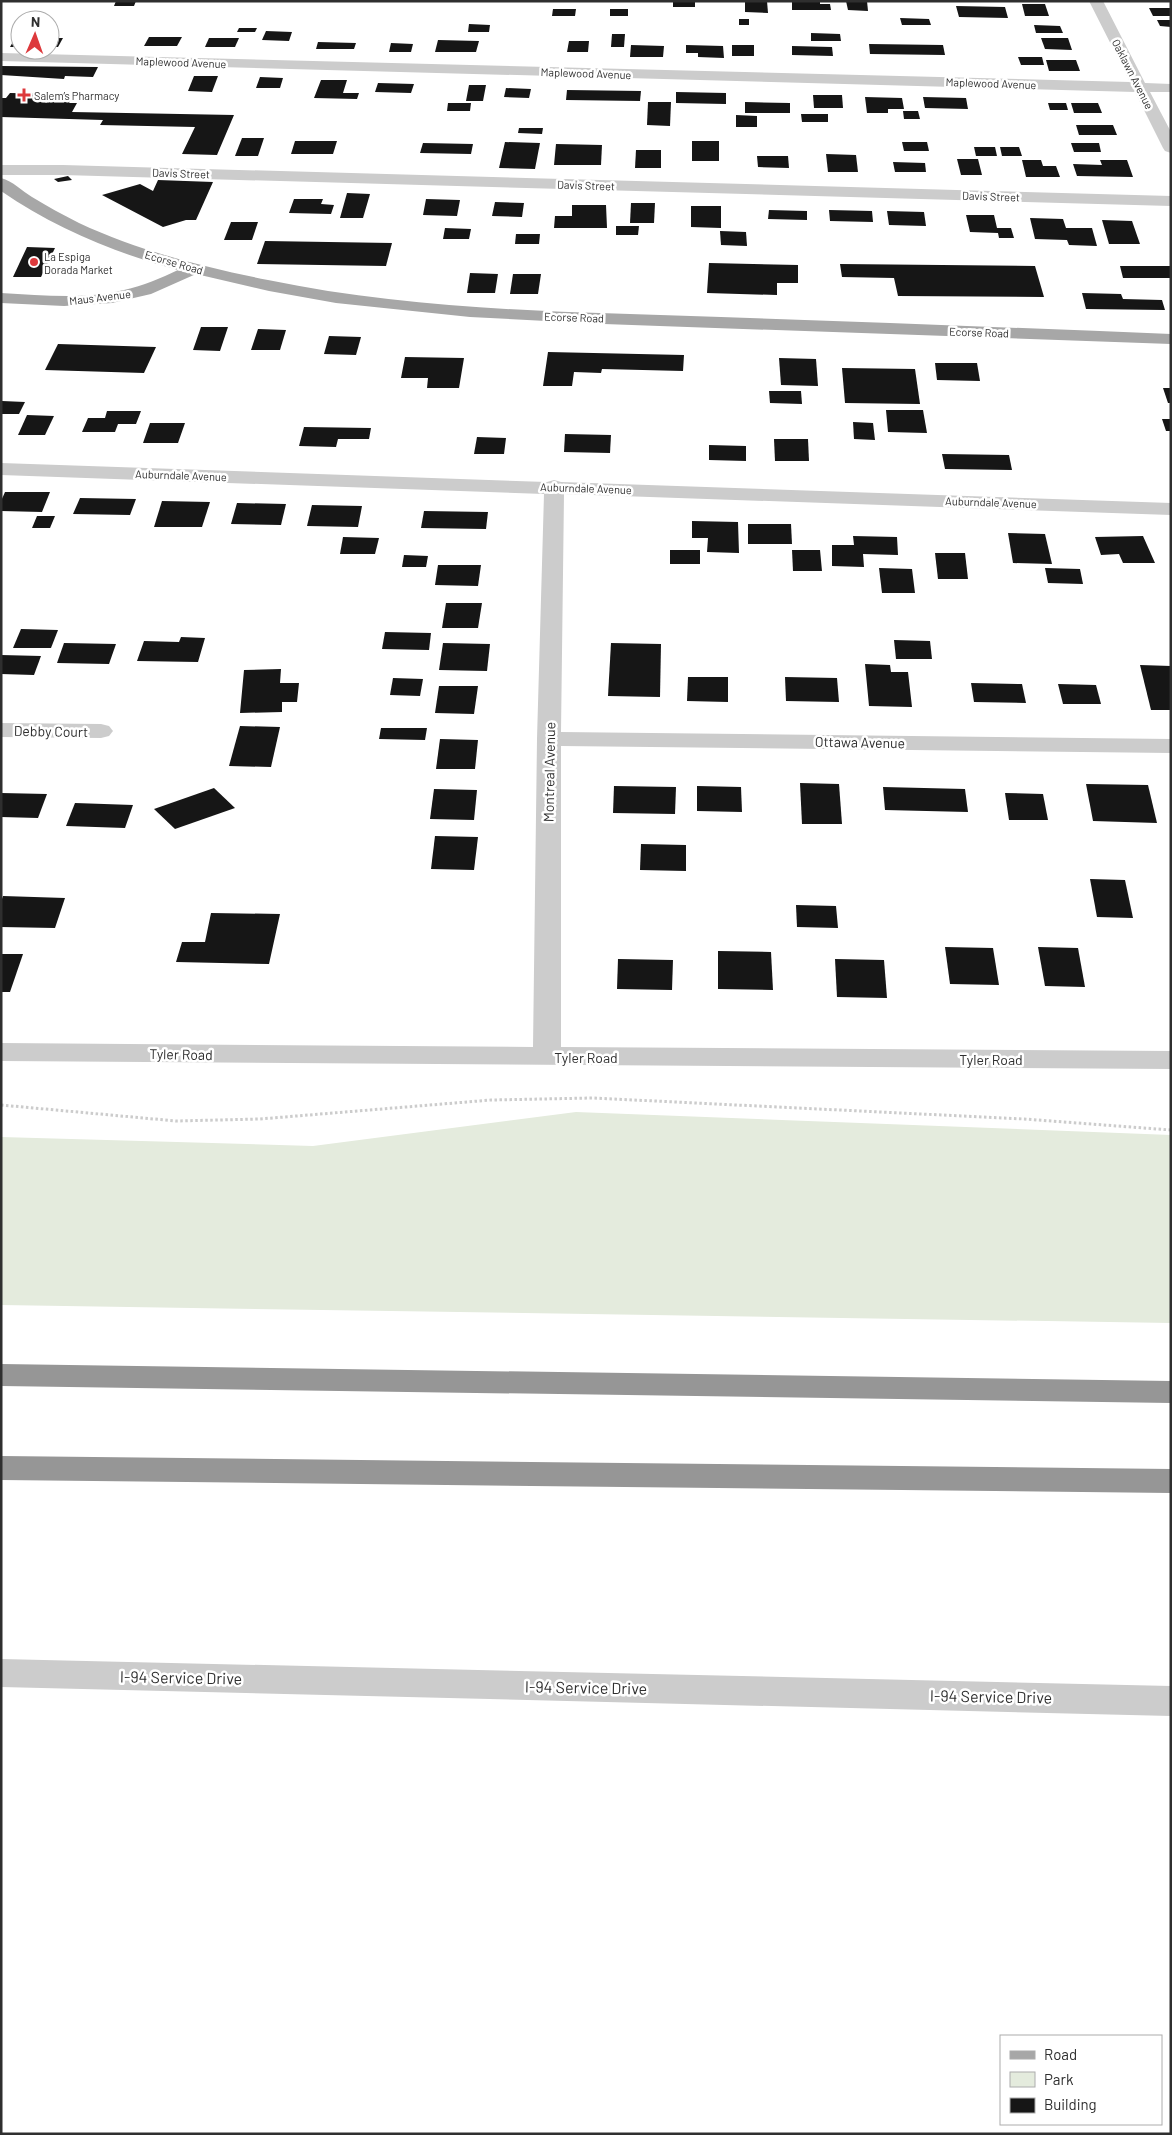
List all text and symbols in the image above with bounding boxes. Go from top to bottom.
north arrow [10,10,60,60]
text: N [31,13,40,30]
street label: Oaklawn Avenue [1110,37,1156,111]
street label: Maplewood Avenue [135,54,227,70]
street label: Maplewood Avenue [540,65,632,81]
street label: Maplewood Avenue [945,75,1037,91]
marker: Salem’s Pharmacy [18,89,30,101]
place label: Salem’s Pharmacy [34,89,119,102]
street label: Davis Street [152,165,210,181]
street label: Davis Street [557,177,615,193]
street label: Davis Street [962,188,1020,204]
street label: Ecorse Road [143,247,205,277]
place label: La Espiga Dorada Market [44,250,113,276]
marker: La Espiga Dorada Market [28,256,40,268]
street label: Maus Avenue [69,287,132,307]
street label: Ecorse Road [544,309,604,325]
street label: Ecorse Road [949,324,1009,340]
street label: Auburndale Avenue [135,467,227,483]
street label: Auburndale Avenue [540,480,632,496]
street label: Auburndale Avenue [945,494,1037,510]
street label: Debby Court [14,722,88,740]
street label: Montreal Avenue [540,722,558,822]
street label: Ottawa Avenue [815,733,905,751]
street label: Tyler Road [149,1045,213,1063]
street label: Tyler Road [554,1049,618,1066]
street label: Tyler Road [959,1051,1023,1068]
street label: I-94 Service Drive [120,1666,242,1688]
street label: I-94 Service Drive [525,1676,647,1698]
street label: I-94 Service Drive [930,1685,1052,1707]
legend [1000,2035,1162,2125]
text: Road [1044,2045,1077,2063]
text: Park [1044,2070,1074,2088]
text: Building [1044,2095,1097,2113]

